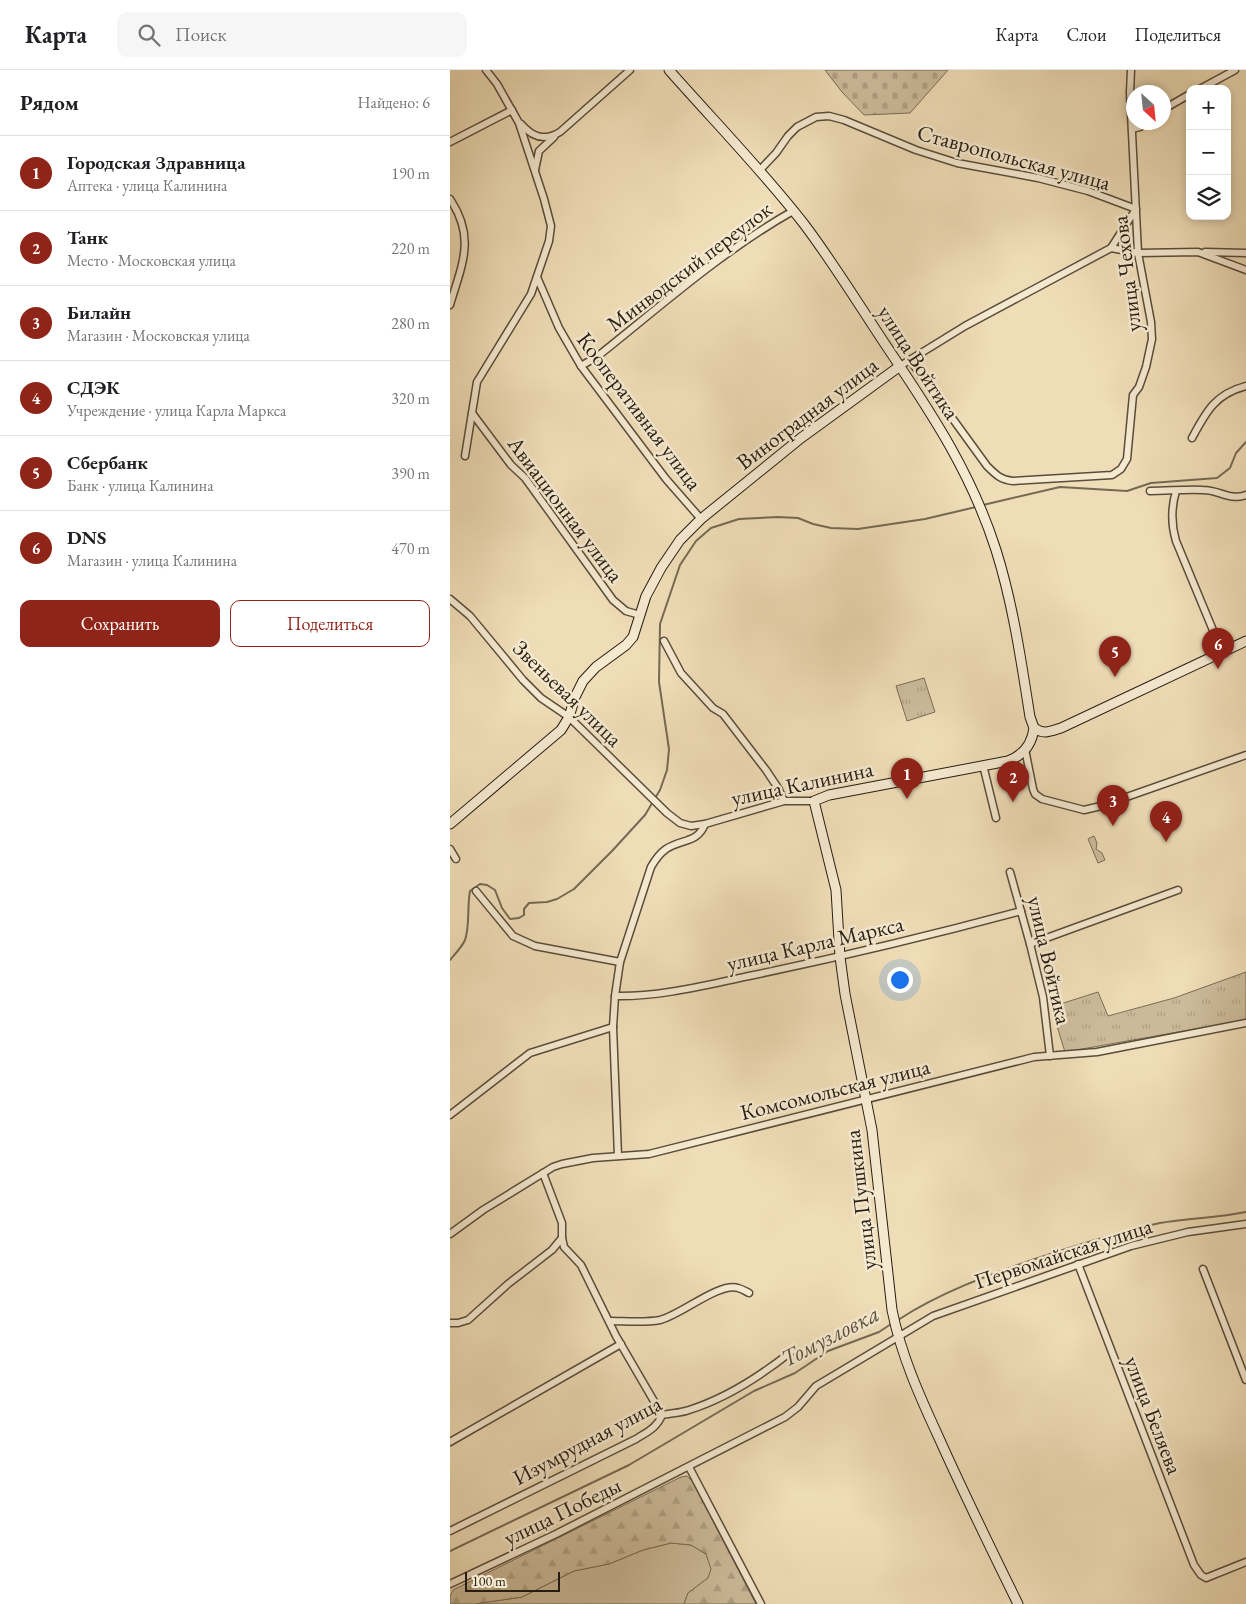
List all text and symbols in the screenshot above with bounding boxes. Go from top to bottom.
search box [117,12,467,57]
text: Карта [25,19,87,50]
icon: search [135,21,163,49]
text: Поиск [175,22,227,47]
text: Карта [996,23,1039,46]
text: Слои [1067,23,1106,46]
text: Поделиться [1134,23,1221,46]
north arrow [1126,85,1171,130]
map controls [1186,85,1231,220]
button: + [1186,85,1231,130]
text: Рядом [20,89,79,116]
text: Найдено: 6 [358,92,430,113]
street label: Ставропольская улица [914,118,1114,197]
button: − [1186,130,1231,175]
text: Городская Здравница [67,150,245,175]
text: 1 [32,163,40,184]
text: 190 m [391,163,430,184]
text: Аптека · улица Калинина [67,175,227,196]
button: layers [1186,175,1231,220]
street label: Минводский переулок [601,194,778,338]
street label: улица Чехова [1105,214,1148,334]
text: Танк [67,225,108,250]
text: 2 [32,238,40,259]
text: 220 m [391,238,430,259]
text: Место · Московская улица [67,250,236,271]
text: Билайн [67,300,131,325]
street label: улица Войтика [871,300,966,425]
text: 3 [32,313,40,334]
text: 280 m [391,313,430,334]
text: Магазин · Московская улица [67,325,250,346]
street label: Кооперативная улица [571,326,709,497]
street label: Виноградная улица [731,350,884,476]
text: СДЭК [67,375,120,400]
text: 4 [32,388,40,409]
text: 320 m [391,388,430,409]
text: Учреждение · улица Карла Маркса [67,400,286,421]
street label: Авиационная улица [500,429,630,589]
text: Сбербанк [67,450,148,475]
text: 5 [32,463,40,484]
text: 390 m [391,463,430,484]
text: Банк · улица Калинина [67,475,214,496]
text: DNS [67,525,106,550]
text: 6 [32,538,40,559]
text: 470 m [391,538,430,559]
text: Магазин · улица Калинина [67,550,237,571]
button: Сохранить [20,600,220,647]
button: Поделиться [230,600,430,647]
pin: 6 [1202,628,1234,669]
street label: Звеньевая улица [507,634,629,753]
pin: 5 [1099,636,1131,677]
street label: улица Калинина [728,754,876,813]
pin: 1 [891,758,923,799]
pin: 2 [997,761,1029,802]
pin: 3 [1097,785,1129,826]
pin: 4 [1150,801,1182,842]
street label: улица Войтика [1021,893,1078,1027]
street label: улица Карла Маркса [724,909,907,978]
your location [887,967,913,993]
street label: Комсомольская улица [737,1052,933,1127]
street label: улица Пушкина [837,1128,883,1272]
street label: Первомайская улица [970,1211,1156,1296]
water label: Томузловка [775,1297,884,1374]
street label: улица Беляева [1118,1352,1189,1479]
street label: Изумрудная улица [508,1389,667,1492]
street label: улица Победы [499,1471,626,1552]
scale bar [465,1569,560,1592]
text: 100 m [472,1572,506,1590]

